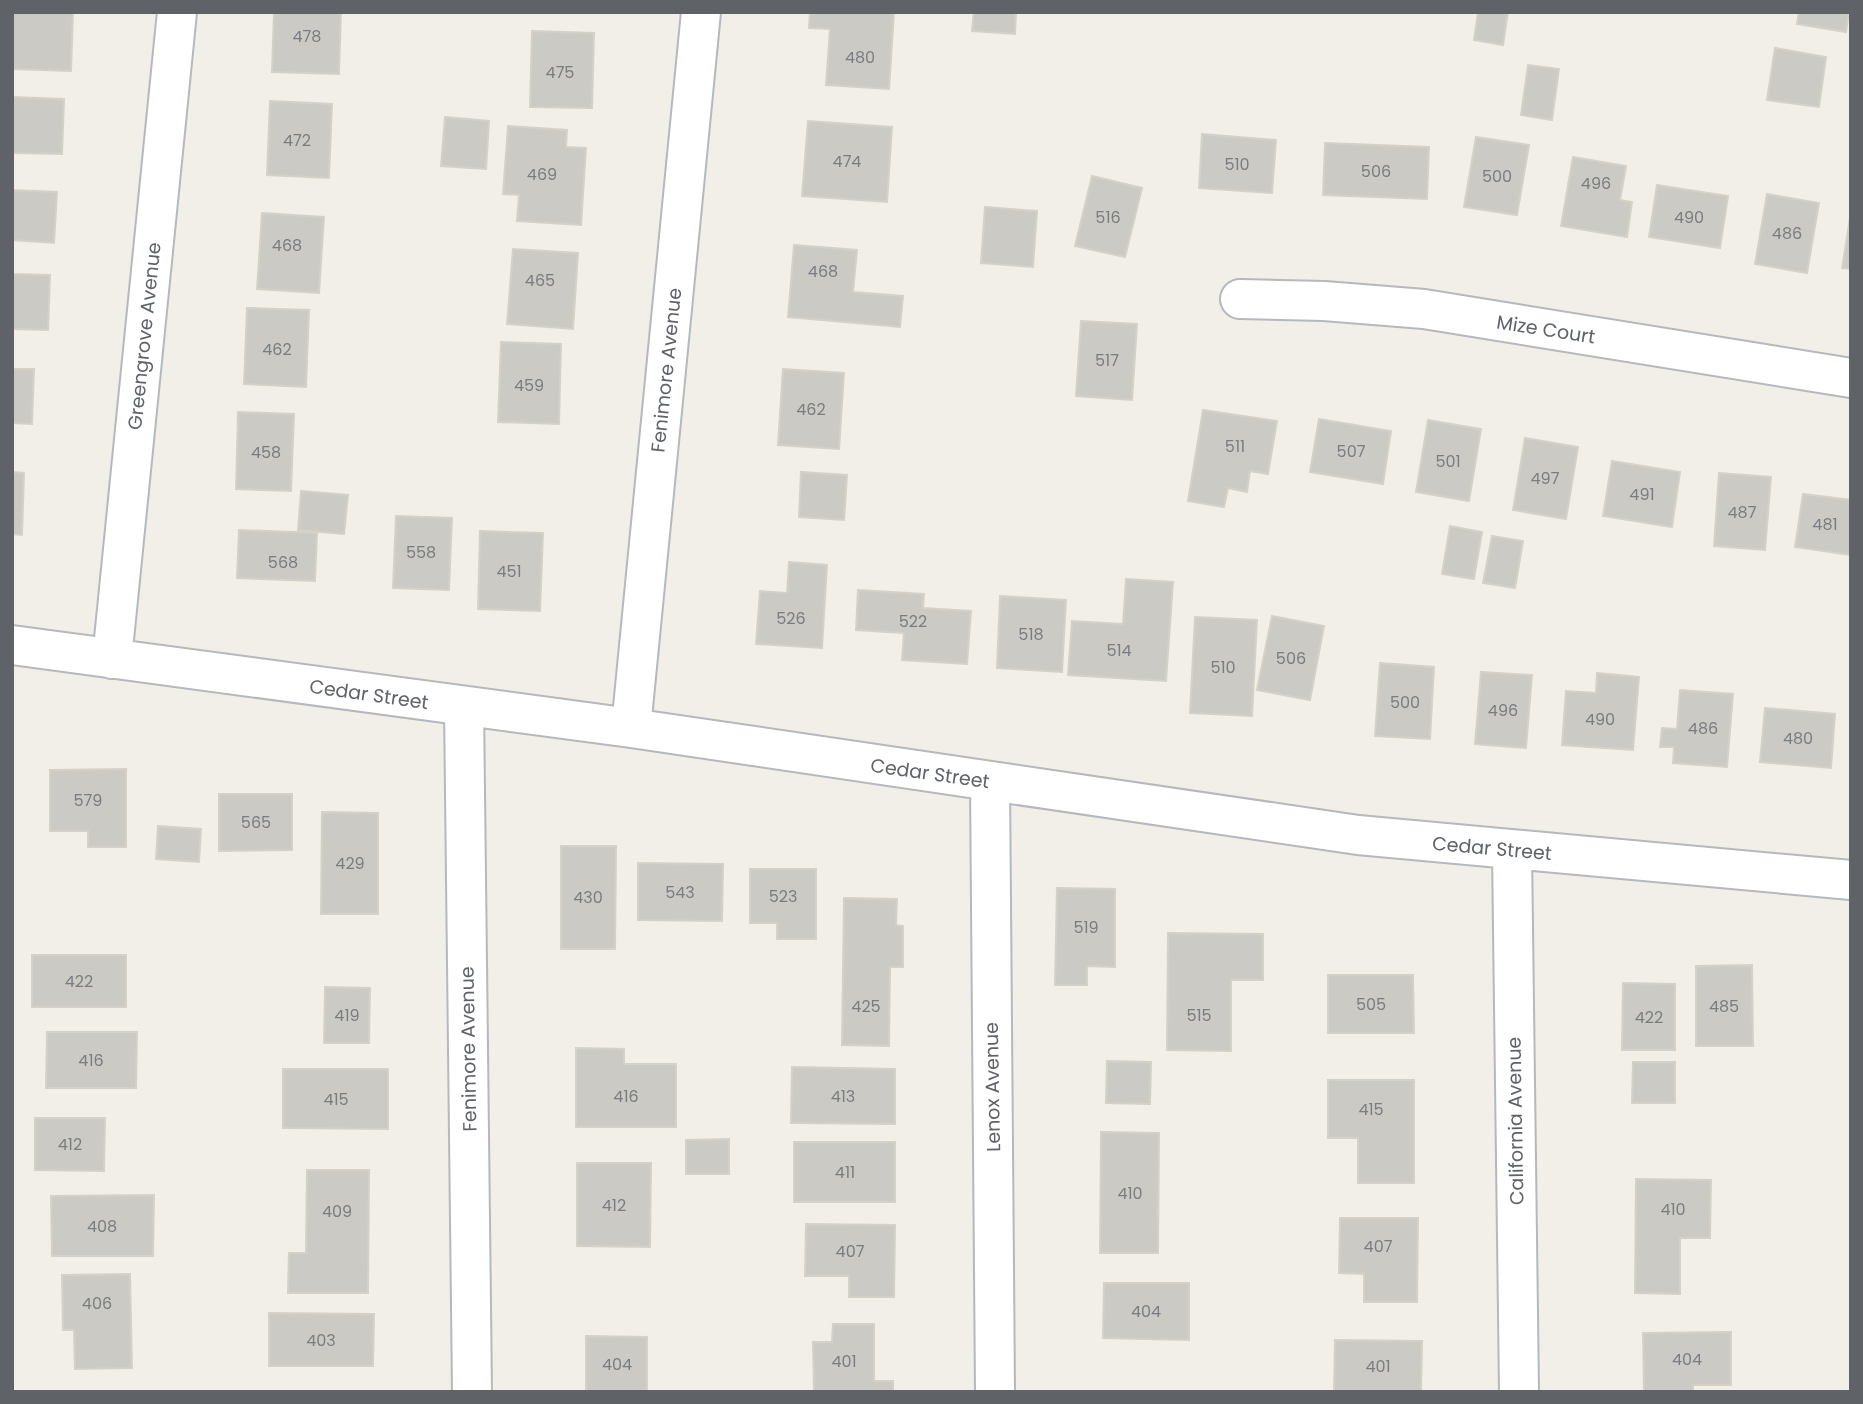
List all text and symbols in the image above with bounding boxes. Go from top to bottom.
house number: 478 [293,25,321,48]
house number: 480 [845,46,875,69]
house number: 475 [546,61,574,84]
house number: 472 [283,129,311,152]
house number: 474 [833,150,861,173]
house number: 510 [1224,153,1250,176]
house number: 506 [1361,160,1391,183]
house number: 469 [527,163,557,186]
house number: 500 [1482,165,1512,188]
house number: 496 [1581,172,1611,195]
house number: 516 [1095,206,1121,229]
house number: 490 [1674,206,1704,229]
house number: 486 [1772,222,1802,245]
house number: 468 [272,234,302,257]
street label: Greengrove Avenue [121,241,168,431]
house number: 468 [808,260,838,283]
house number: 465 [525,269,555,292]
street label: Fenimore Avenue [644,286,689,454]
street label: Mize Court [1495,308,1597,351]
house number: 462 [262,338,292,361]
house number: 517 [1095,349,1119,372]
house number: 459 [514,374,544,397]
house number: 462 [796,398,826,421]
house number: 511 [1225,435,1245,458]
house number: 507 [1337,440,1366,463]
house number: 458 [251,441,281,464]
house number: 501 [1435,450,1461,473]
house number: 497 [1531,467,1560,490]
house number: 491 [1629,483,1655,506]
house number: 487 [1728,501,1757,524]
house number: 481 [1812,513,1838,536]
house number: 558 [406,541,436,564]
house number: 568 [268,551,298,574]
house number: 451 [496,560,522,583]
house number: 526 [776,607,806,630]
house number: 522 [899,610,927,633]
house number: 518 [1018,623,1044,646]
house number: 514 [1106,639,1132,662]
house number: 506 [1276,647,1306,670]
house number: 510 [1210,656,1236,679]
street label: Cedar Street [308,673,430,716]
house number: 500 [1390,691,1420,714]
house number: 496 [1488,699,1518,722]
house number: 490 [1585,708,1615,731]
house number: 486 [1688,717,1718,740]
house number: 480 [1783,727,1813,750]
street label: Cedar Street [869,752,991,795]
house number: 579 [74,789,102,812]
house number: 565 [241,811,271,834]
street label: Cedar Street [1431,830,1553,867]
house number: 429 [335,852,365,875]
house number: 543 [665,881,695,904]
house number: 523 [769,885,797,908]
house number: 430 [573,886,603,909]
house number: 519 [1073,916,1099,939]
street label: Fenimore Avenue [454,966,483,1132]
house number: 422 [65,970,93,993]
house number: 505 [1356,993,1386,1016]
house number: 425 [851,995,881,1018]
house number: 485 [1709,995,1739,1018]
house number: 419 [334,1004,360,1027]
house number: 515 [1186,1004,1212,1027]
house number: 422 [1635,1006,1663,1029]
street label: Lenox Avenue [978,1022,1007,1152]
street label: California Avenue [1501,1037,1530,1205]
house number: 416 [78,1049,104,1072]
house number: 416 [613,1085,639,1108]
house number: 413 [831,1085,855,1108]
house number: 415 [323,1088,349,1111]
house number: 415 [1358,1098,1384,1121]
house number: 412 [58,1133,82,1156]
house number: 411 [835,1161,855,1184]
house number: 410 [1117,1182,1143,1205]
house number: 412 [602,1194,626,1217]
house number: 410 [1660,1198,1686,1221]
house number: 409 [322,1200,352,1223]
house number: 408 [87,1215,117,1238]
house number: 407 [1364,1235,1393,1258]
house number: 407 [836,1240,865,1263]
house number: 406 [82,1292,112,1315]
house number: 404 [1131,1300,1161,1323]
house number: 403 [306,1329,336,1352]
house number: 404 [1672,1348,1702,1371]
house number: 401 [831,1350,857,1373]
house number: 404 [602,1353,632,1376]
house number: 401 [1365,1355,1391,1378]

